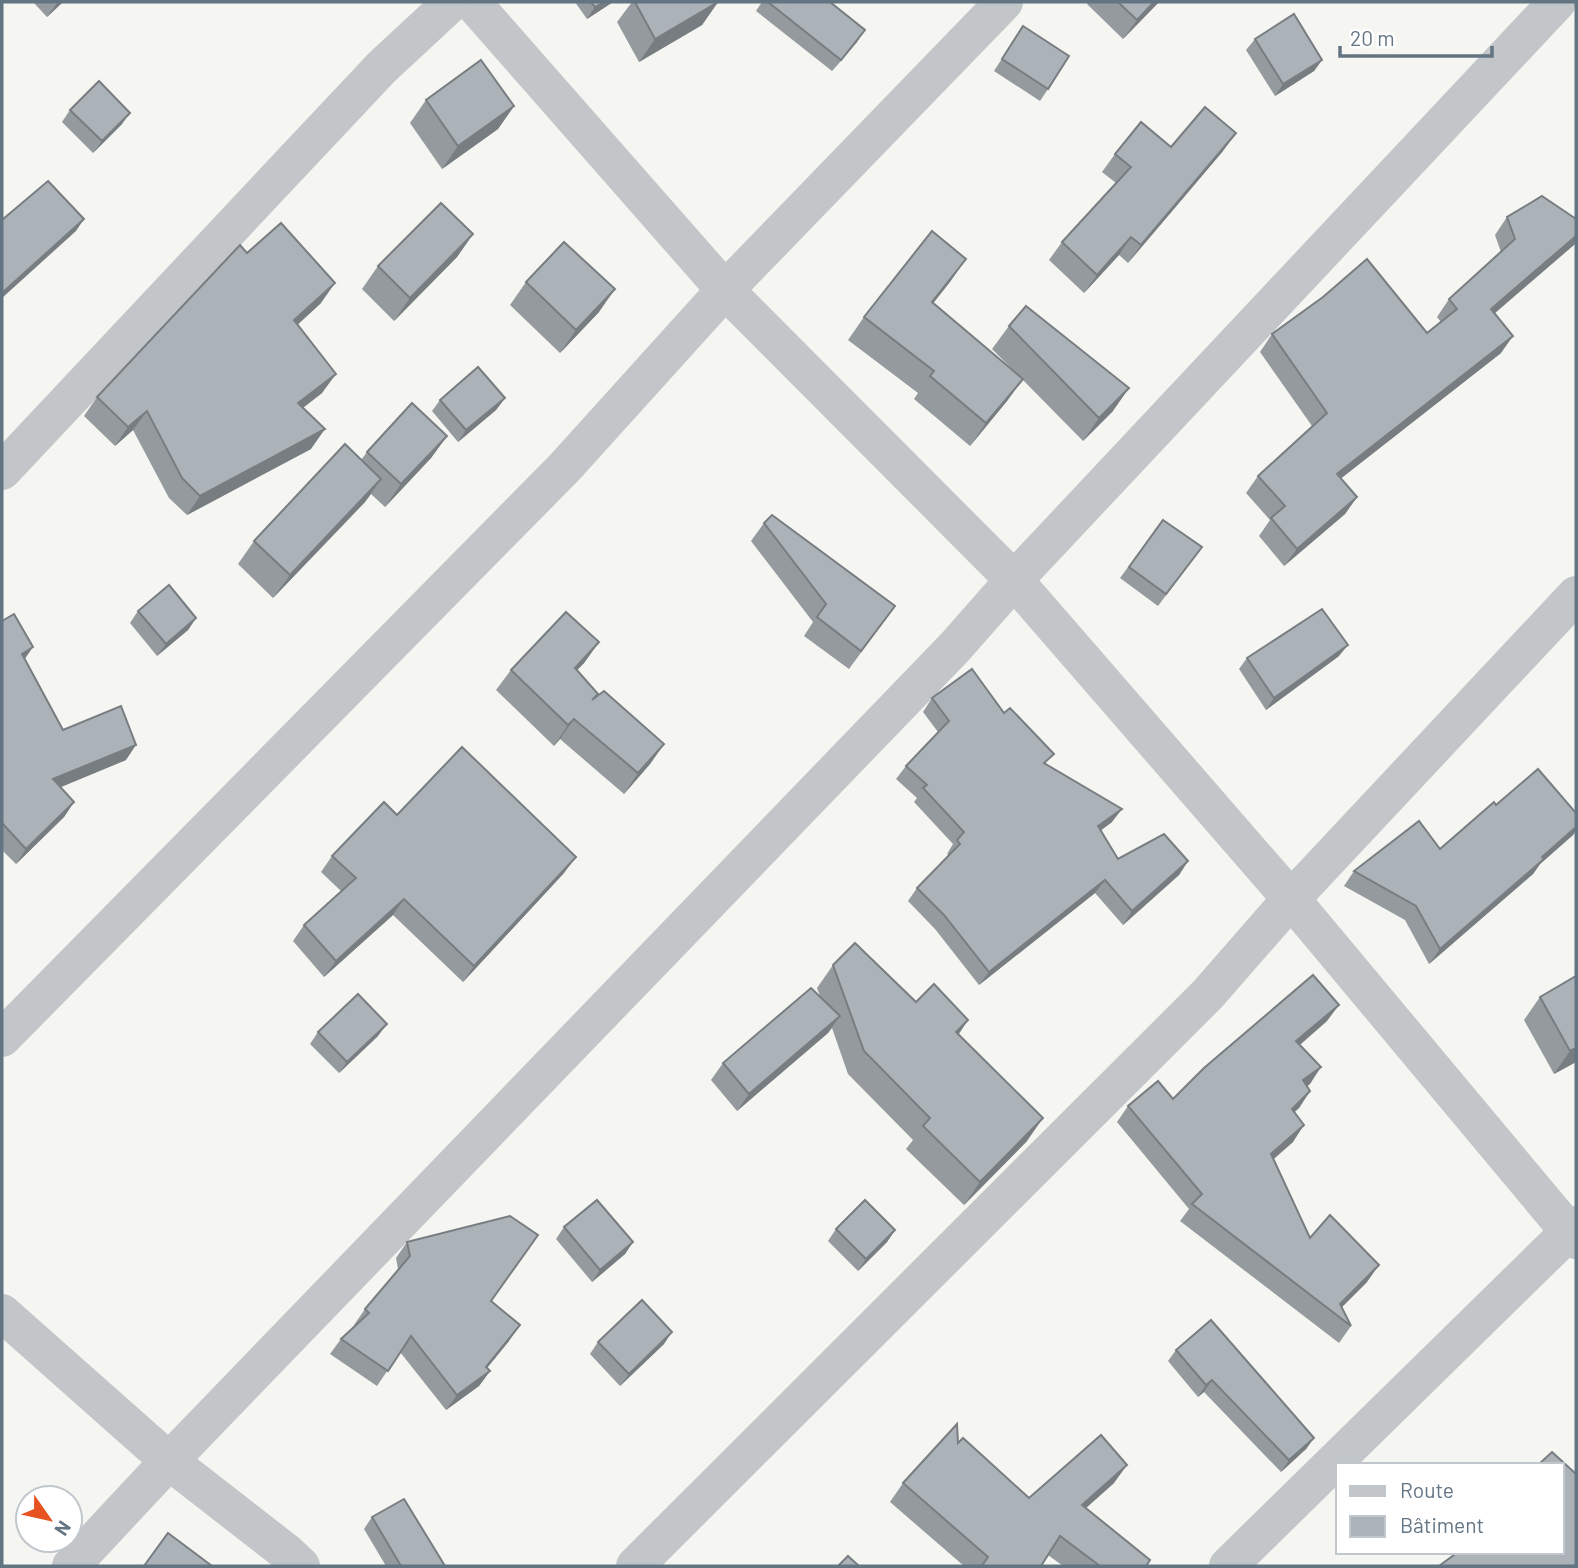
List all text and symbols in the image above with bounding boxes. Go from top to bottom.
scale bar [1340,14,1492,58]
text: 20 m [1350,25,1395,50]
legend [1336,1463,1564,1554]
text: Route [1400,1477,1454,1502]
north arrow [14,1484,84,1554]
text: Bâtiment [1400,1512,1484,1537]
text: N [50,1517,77,1540]

